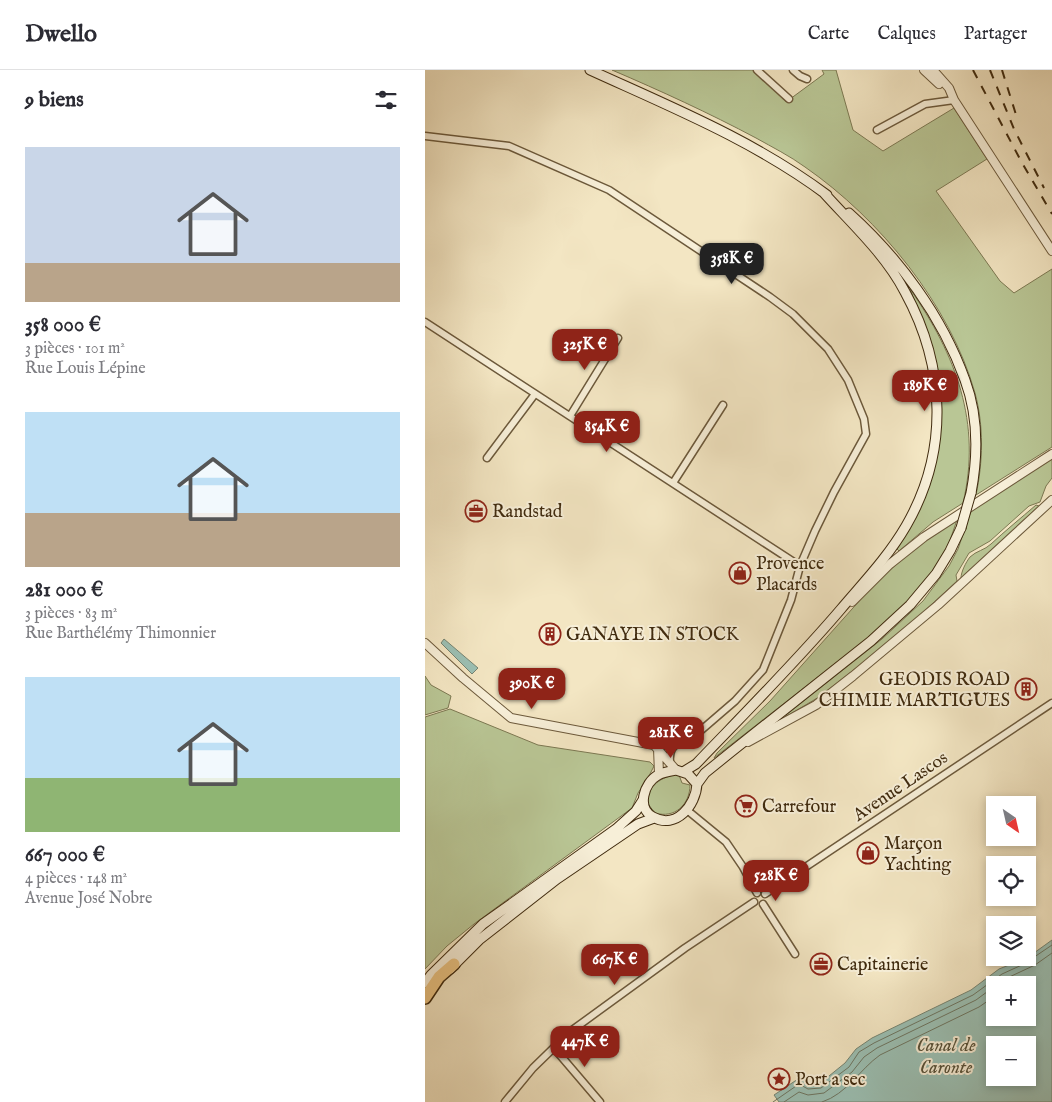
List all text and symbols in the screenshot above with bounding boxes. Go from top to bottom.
text: Dwello [25,19,97,50]
text: Carte [808,23,849,46]
text: Calques [877,23,936,46]
text: Partager [964,23,1027,46]
icon: filters [372,86,400,114]
text: 9 biens [25,87,84,114]
icon: home [168,179,258,269]
pin: 358K € [691,242,773,285]
text: 358K € [711,249,753,269]
text: 358 000 € [25,312,101,339]
pin: 325K € [544,328,626,371]
text: 325K € [563,335,607,355]
text: 3 pièces · 101 m² [25,339,125,359]
text: Rue Louis Lépine [25,359,146,379]
pin: 189K € [884,370,966,412]
text: 189K € [903,376,947,396]
pin: 854K € [566,410,648,453]
text: 854K € [585,417,629,437]
icon: home [168,444,258,534]
office icon: Randstad [464,499,488,523]
place label: Randstad [492,501,563,524]
place label: Provence Placards [756,553,824,597]
shop icon: Provence Placards [728,561,752,585]
text: 281 000 € [25,577,103,604]
text: 3 pièces · 83 m² [25,604,118,624]
building icon: GANAYE IN STOCK [538,622,562,646]
text: Rue Barthélémy Thimonnier [25,624,216,644]
place label: GANAYE IN STOCK [566,624,740,647]
pin: 390K € [491,668,573,710]
place label: GEODIS ROAD CHIMIE MARTIGUES [819,669,1010,713]
text: 390K € [509,674,555,694]
building icon: GEODIS ROAD CHIMIE MARTIGUES [1014,677,1038,701]
icon: home [168,709,258,799]
pin: 281K € [630,716,712,759]
text: 281K € [649,723,693,743]
street label: Avenue Lascos [848,747,953,828]
supermarket icon: Carrefour [734,794,758,818]
place label: Carrefour [762,796,837,819]
north arrow [986,796,1036,846]
map controls [986,796,1036,1086]
place label: Marçon Yachting [884,833,951,877]
shop icon: Marçon Yachting [856,841,880,865]
text: 667 000 € [25,842,105,869]
button: locate [986,856,1036,906]
pin: 528K € [735,860,817,902]
text: 528K € [754,866,798,886]
text: 4 pièces · 148 m² [25,869,127,889]
text: Avenue José Nobre [25,889,152,909]
button: layers [986,916,1036,966]
pin: 667K € [574,944,656,986]
text: 667K € [592,950,638,970]
office icon: Capitainerie [809,952,833,976]
place label: Capitainerie [837,954,928,977]
button: + [986,976,1036,1026]
pin: 447K € [544,1026,626,1068]
text: 447K € [561,1032,609,1052]
water label: Canal de Caronte [917,1034,976,1080]
button: − [986,1036,1036,1086]
place icon: Port a sec [767,1067,791,1091]
place label: Port a sec [795,1069,866,1092]

